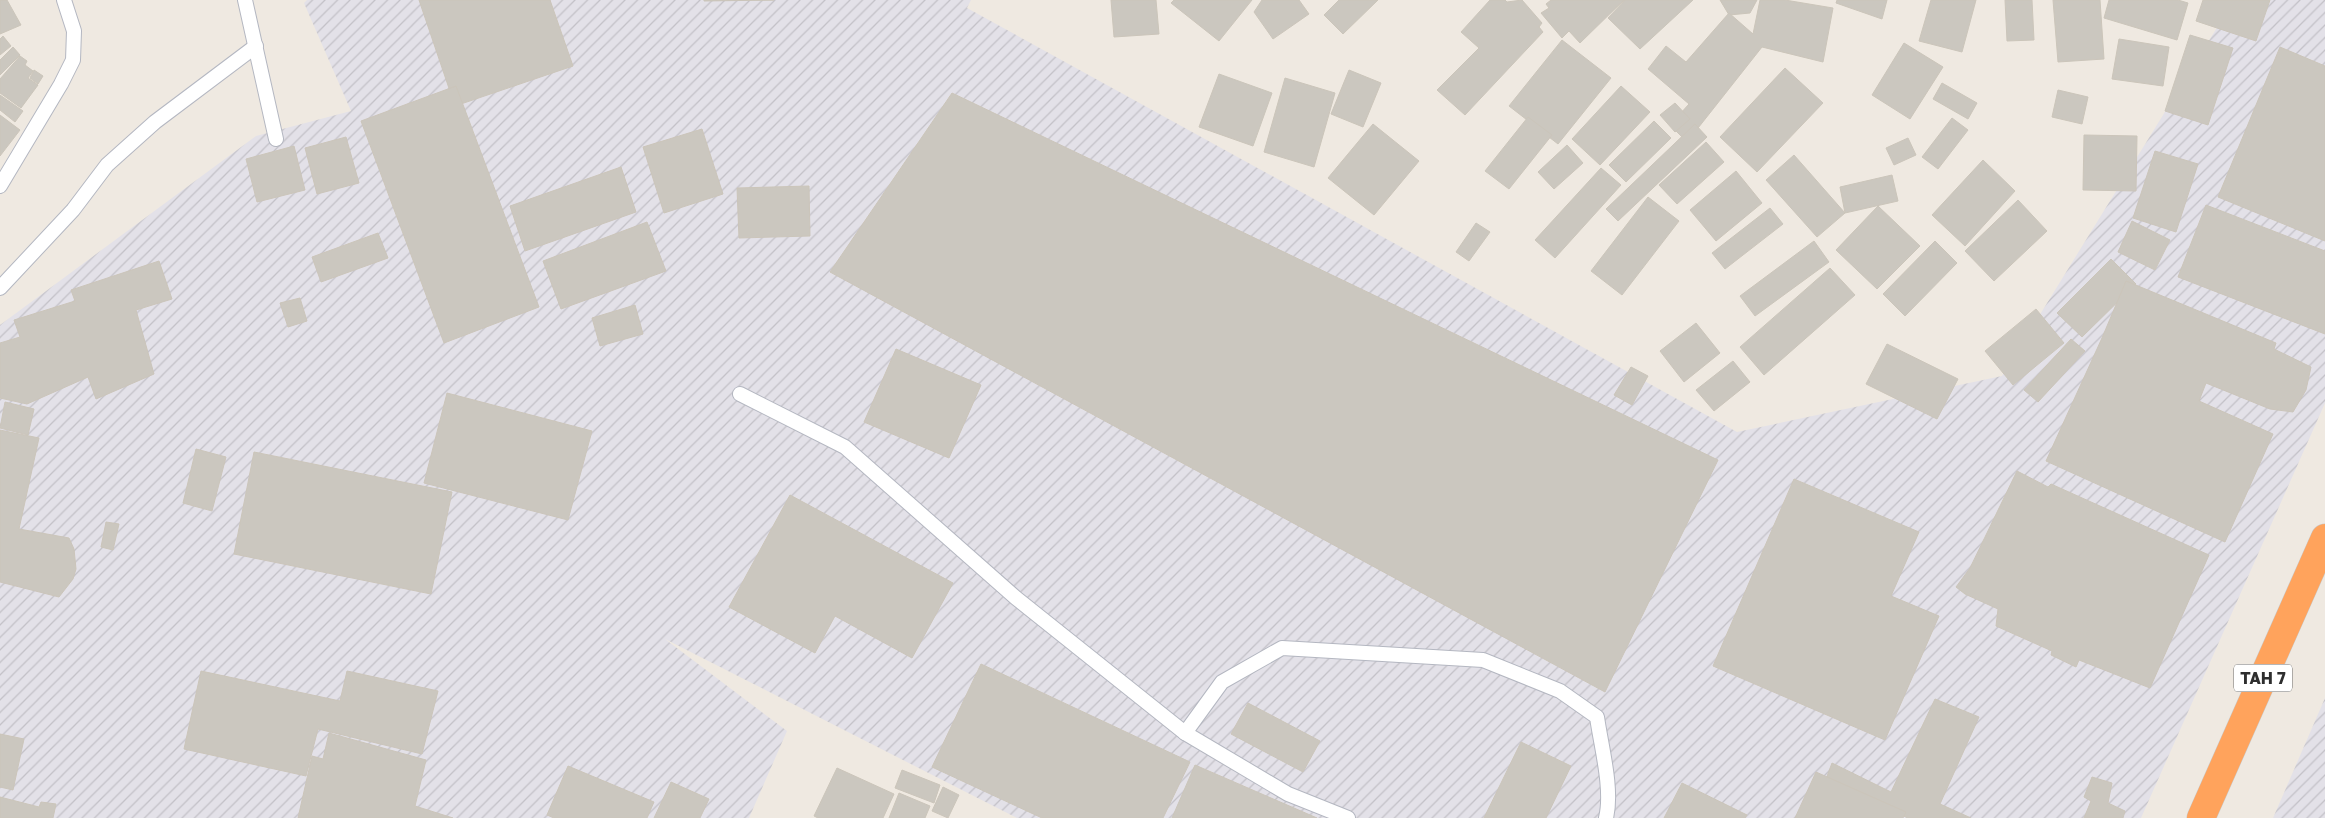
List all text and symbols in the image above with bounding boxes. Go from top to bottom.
road number: TAH 7 [2234,664,2292,691]

